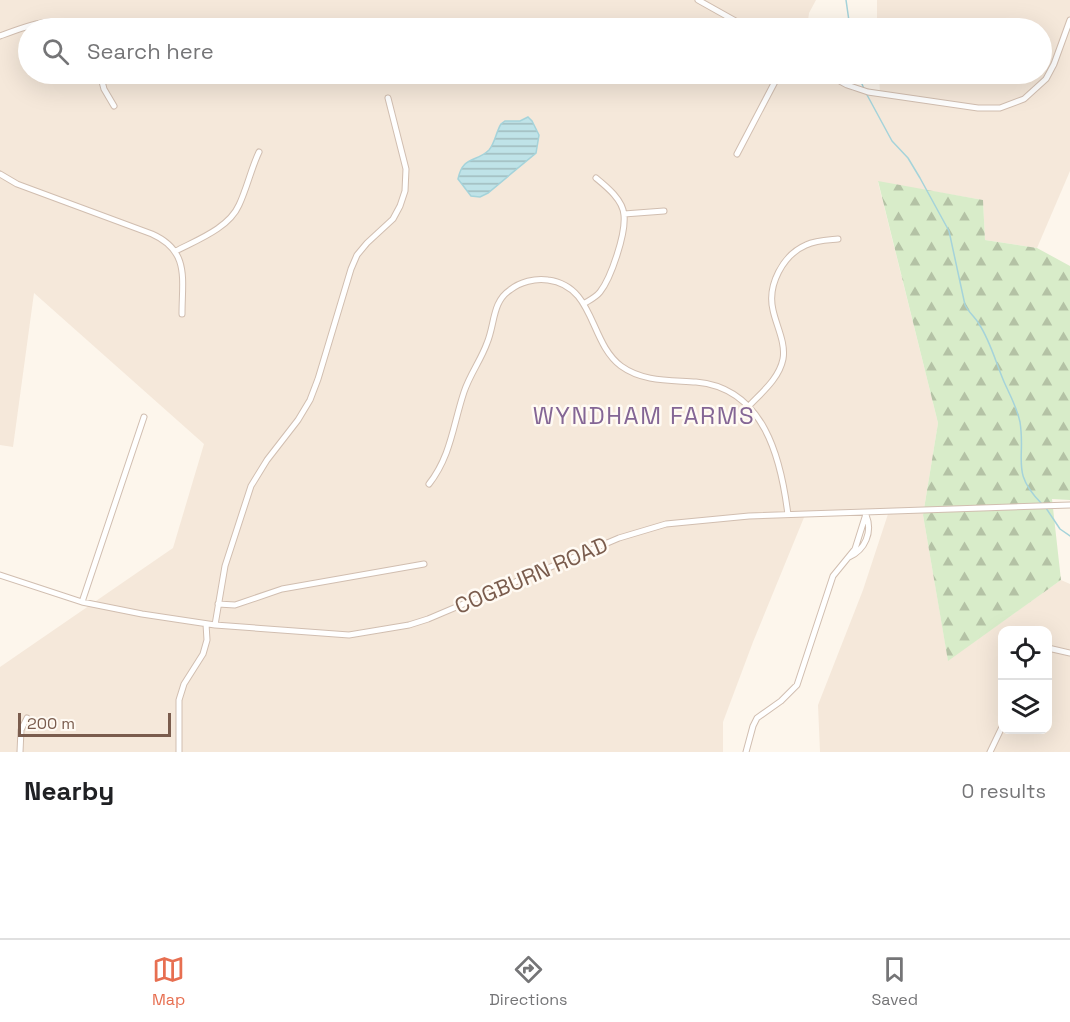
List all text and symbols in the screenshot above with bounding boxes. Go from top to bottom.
search box [18,18,1052,84]
icon: search [39,35,72,68]
text: Search here [87,37,214,65]
district label: WYNDHAM FARMS [533,400,755,431]
street label: COGBURN ROAD [450,530,612,620]
map controls [998,626,1052,734]
button: locate [998,626,1052,680]
button: layers [998,680,1052,734]
scale bar [18,710,171,738]
text: 200 m [27,713,75,734]
text: Nearby [24,774,114,808]
text: 0 results [962,778,1046,804]
tab: Map [152,953,185,1010]
tab: Directions [489,953,568,1010]
tab: Saved [871,953,918,1010]

